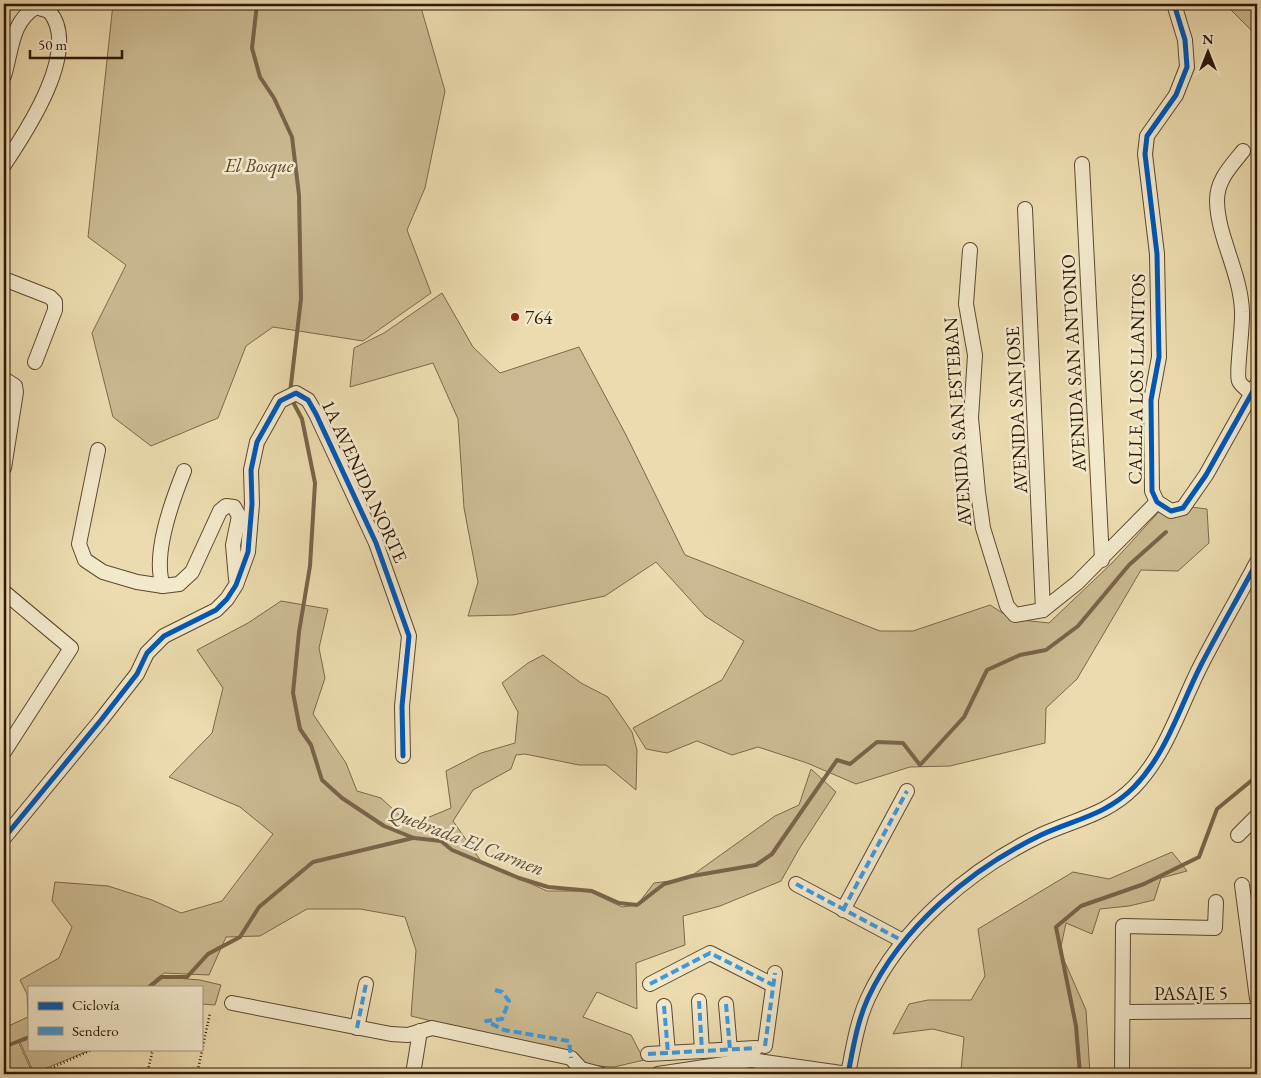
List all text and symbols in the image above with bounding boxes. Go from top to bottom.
scale bar [30,28,122,60]
north arrow [1184,28,1234,78]
text: N [1202,30,1214,48]
text: 50 m [38,35,67,54]
park label: El Bosque [224,153,294,179]
street label: AVENIDA SAN ANTONIO [1055,253,1092,474]
street label: CALLE A LOS LLANITOS [1122,273,1151,485]
place label: 764 [525,305,553,330]
marker: 764 [509,311,521,323]
street label: AVENIDA SAN ESTEBAN [938,317,977,528]
street label: AVENIDA SAN JOSE [1000,325,1033,495]
street label: 1A AVENIDA NORTE [316,396,413,567]
water label: Quebrada El Carmen [386,799,548,881]
street label: PASAJE 5 [1154,981,1228,1006]
legend [28,986,202,1050]
text: Ciclovía [72,995,119,1014]
text: Sendero [72,1021,119,1040]

